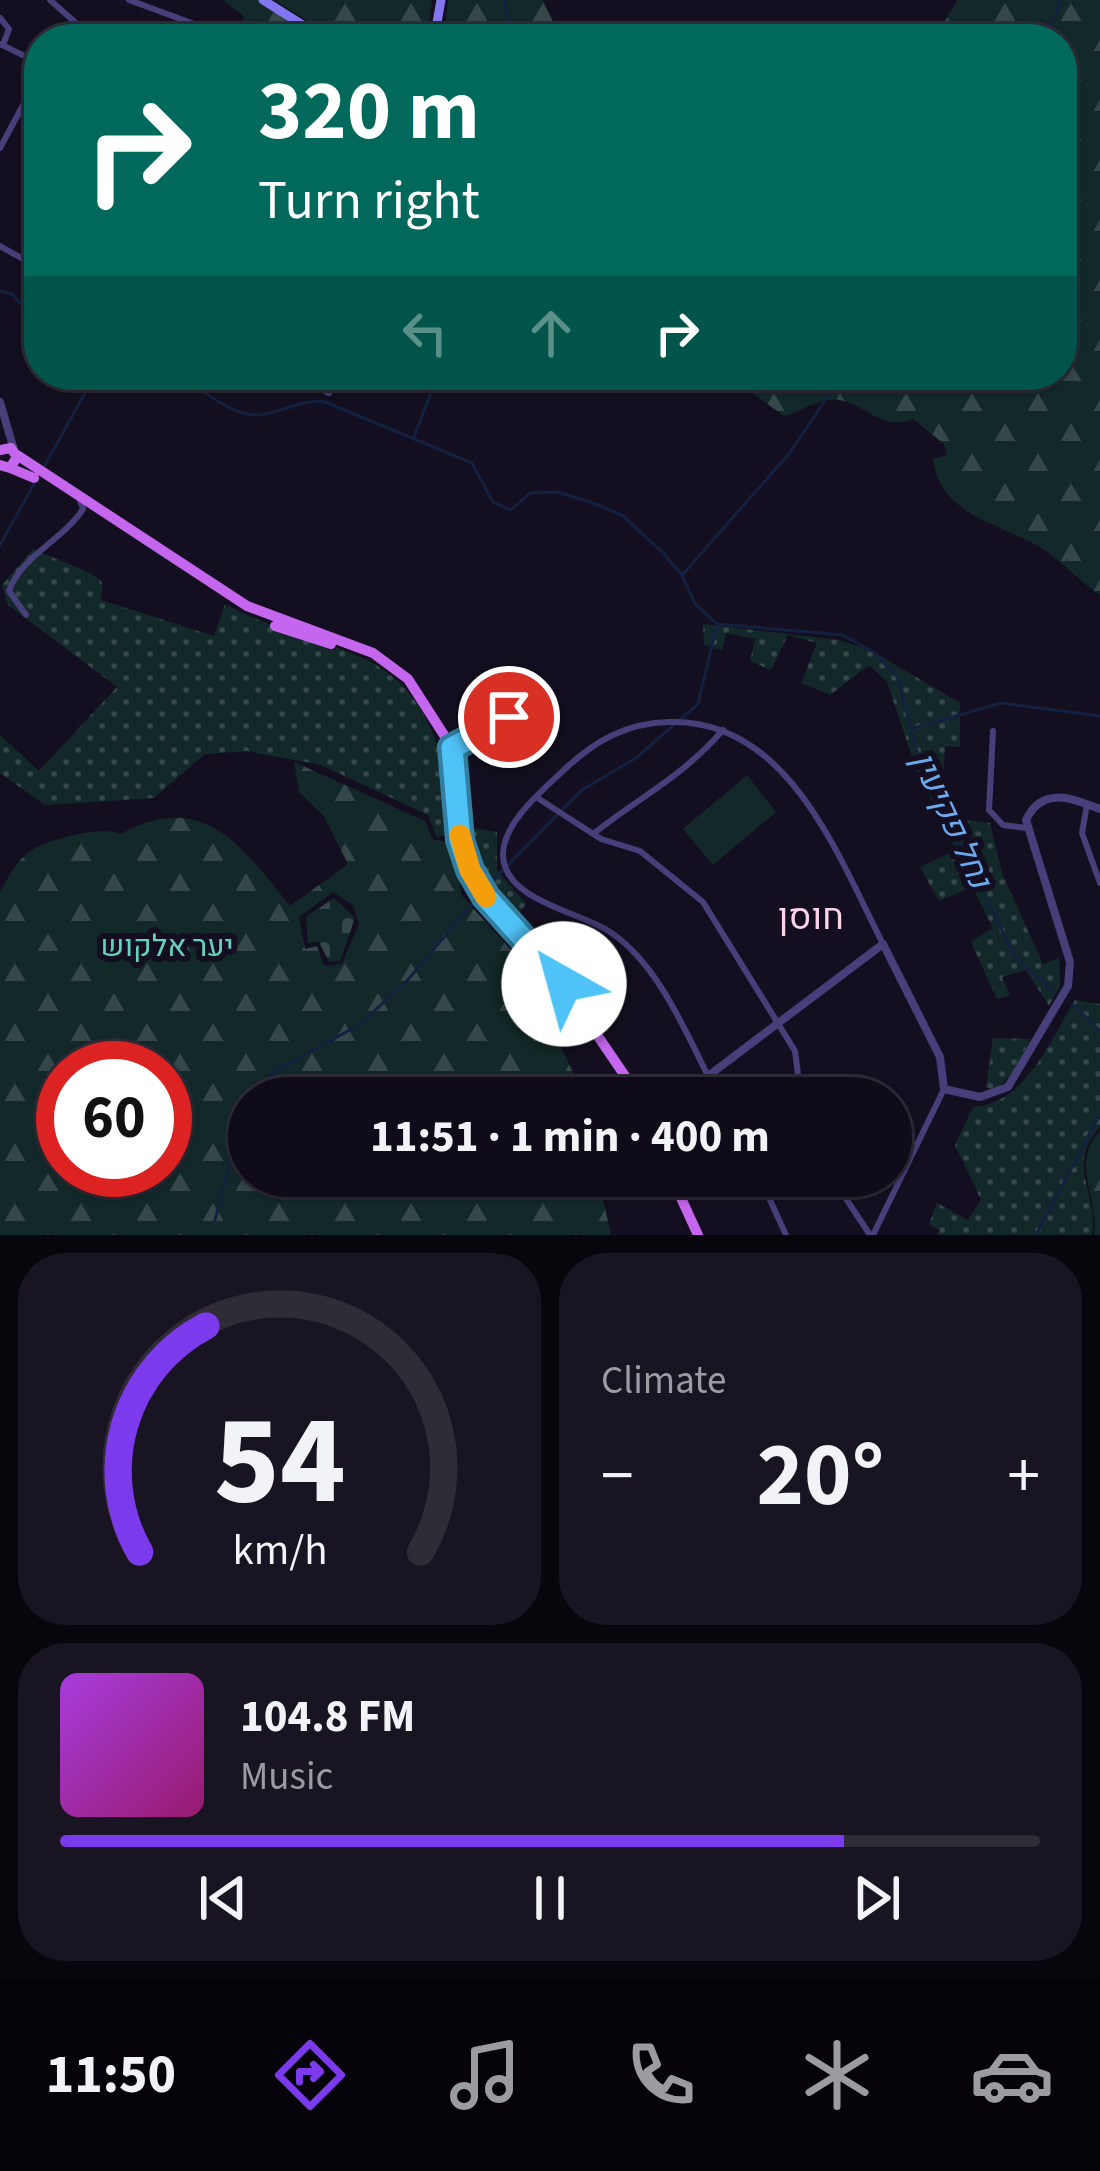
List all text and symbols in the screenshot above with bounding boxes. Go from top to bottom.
text: 320 m [258,52,480,172]
icon: right [60,72,216,228]
text: Turn right [258,163,480,240]
icon: left [392,300,458,366]
icon: ahead [518,300,584,366]
icon: right [644,300,710,366]
pin [458,666,560,768]
icon: arrive [476,684,542,750]
water label: נחל פקיעין [899,744,1004,898]
district label: חוסן [778,892,844,943]
position arrow [501,921,627,1047]
park label: יער אלקוש [100,925,234,968]
speed limit sign: 60 [36,1041,192,1197]
text: 11:51 · 1 min · 400 m [370,1105,770,1169]
text: Climate [601,1353,726,1409]
text: 54 [214,1373,345,1551]
text: 20° [757,1412,884,1540]
text: − [601,1429,634,1523]
text: + [1007,1429,1040,1523]
text: km/h [232,1520,327,1581]
text: 104.8 FM [240,1685,415,1749]
text: Music [240,1749,333,1805]
icon: previous [190,1865,256,1931]
icon: pause [517,1865,583,1931]
icon: next [844,1865,910,1931]
icon: directions [268,2033,352,2117]
icon: music [443,2033,527,2117]
icon: phone [619,2033,703,2117]
icon: climate [795,2033,879,2117]
icon: car [970,2033,1054,2117]
text: 11:50 [46,2037,176,2114]

